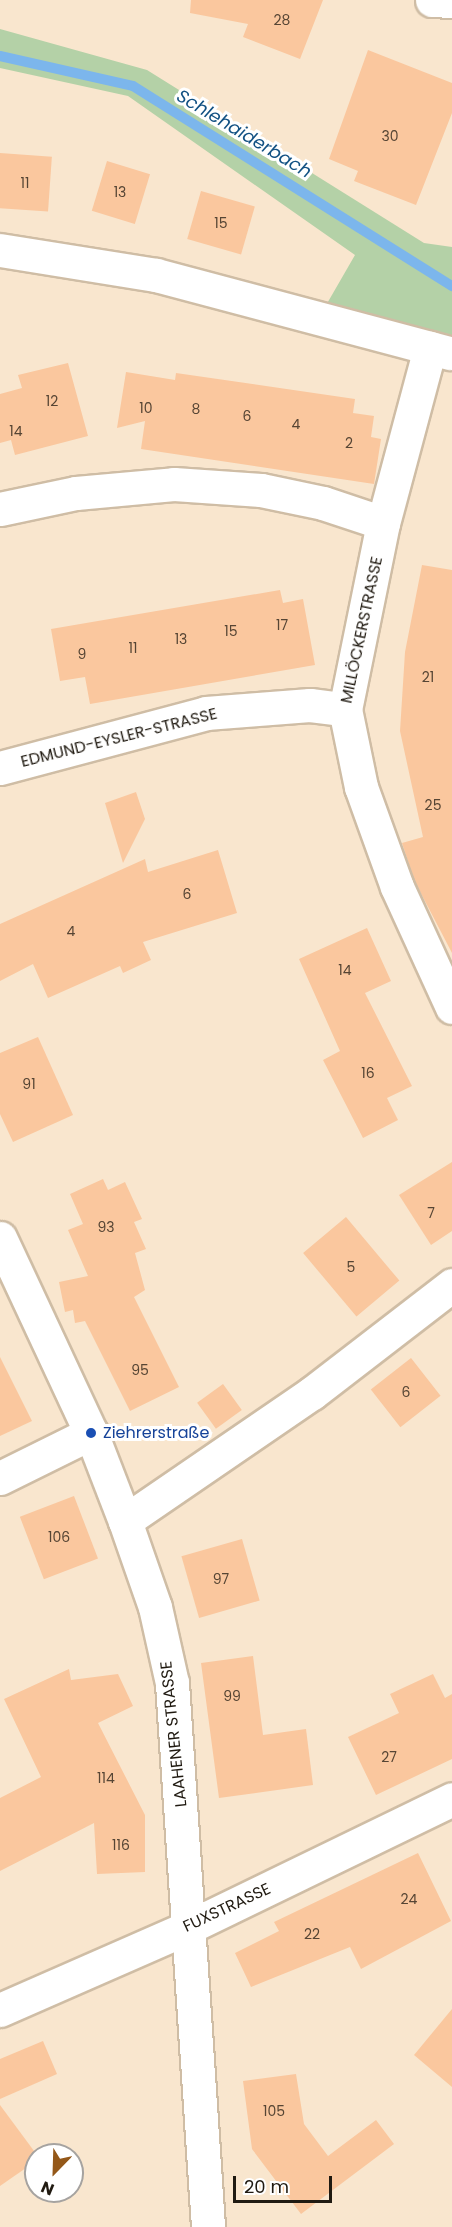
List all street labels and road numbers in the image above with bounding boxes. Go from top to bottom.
street label: MILLÖCKERSTRASSE [337,555,387,705]
street label: EDMUND-EYSLER-STRASSE [19,704,219,772]
street label: LAAHENER STRASSE [157,1660,191,1808]
street label: FUXSTRASSE [180,1879,274,1937]

